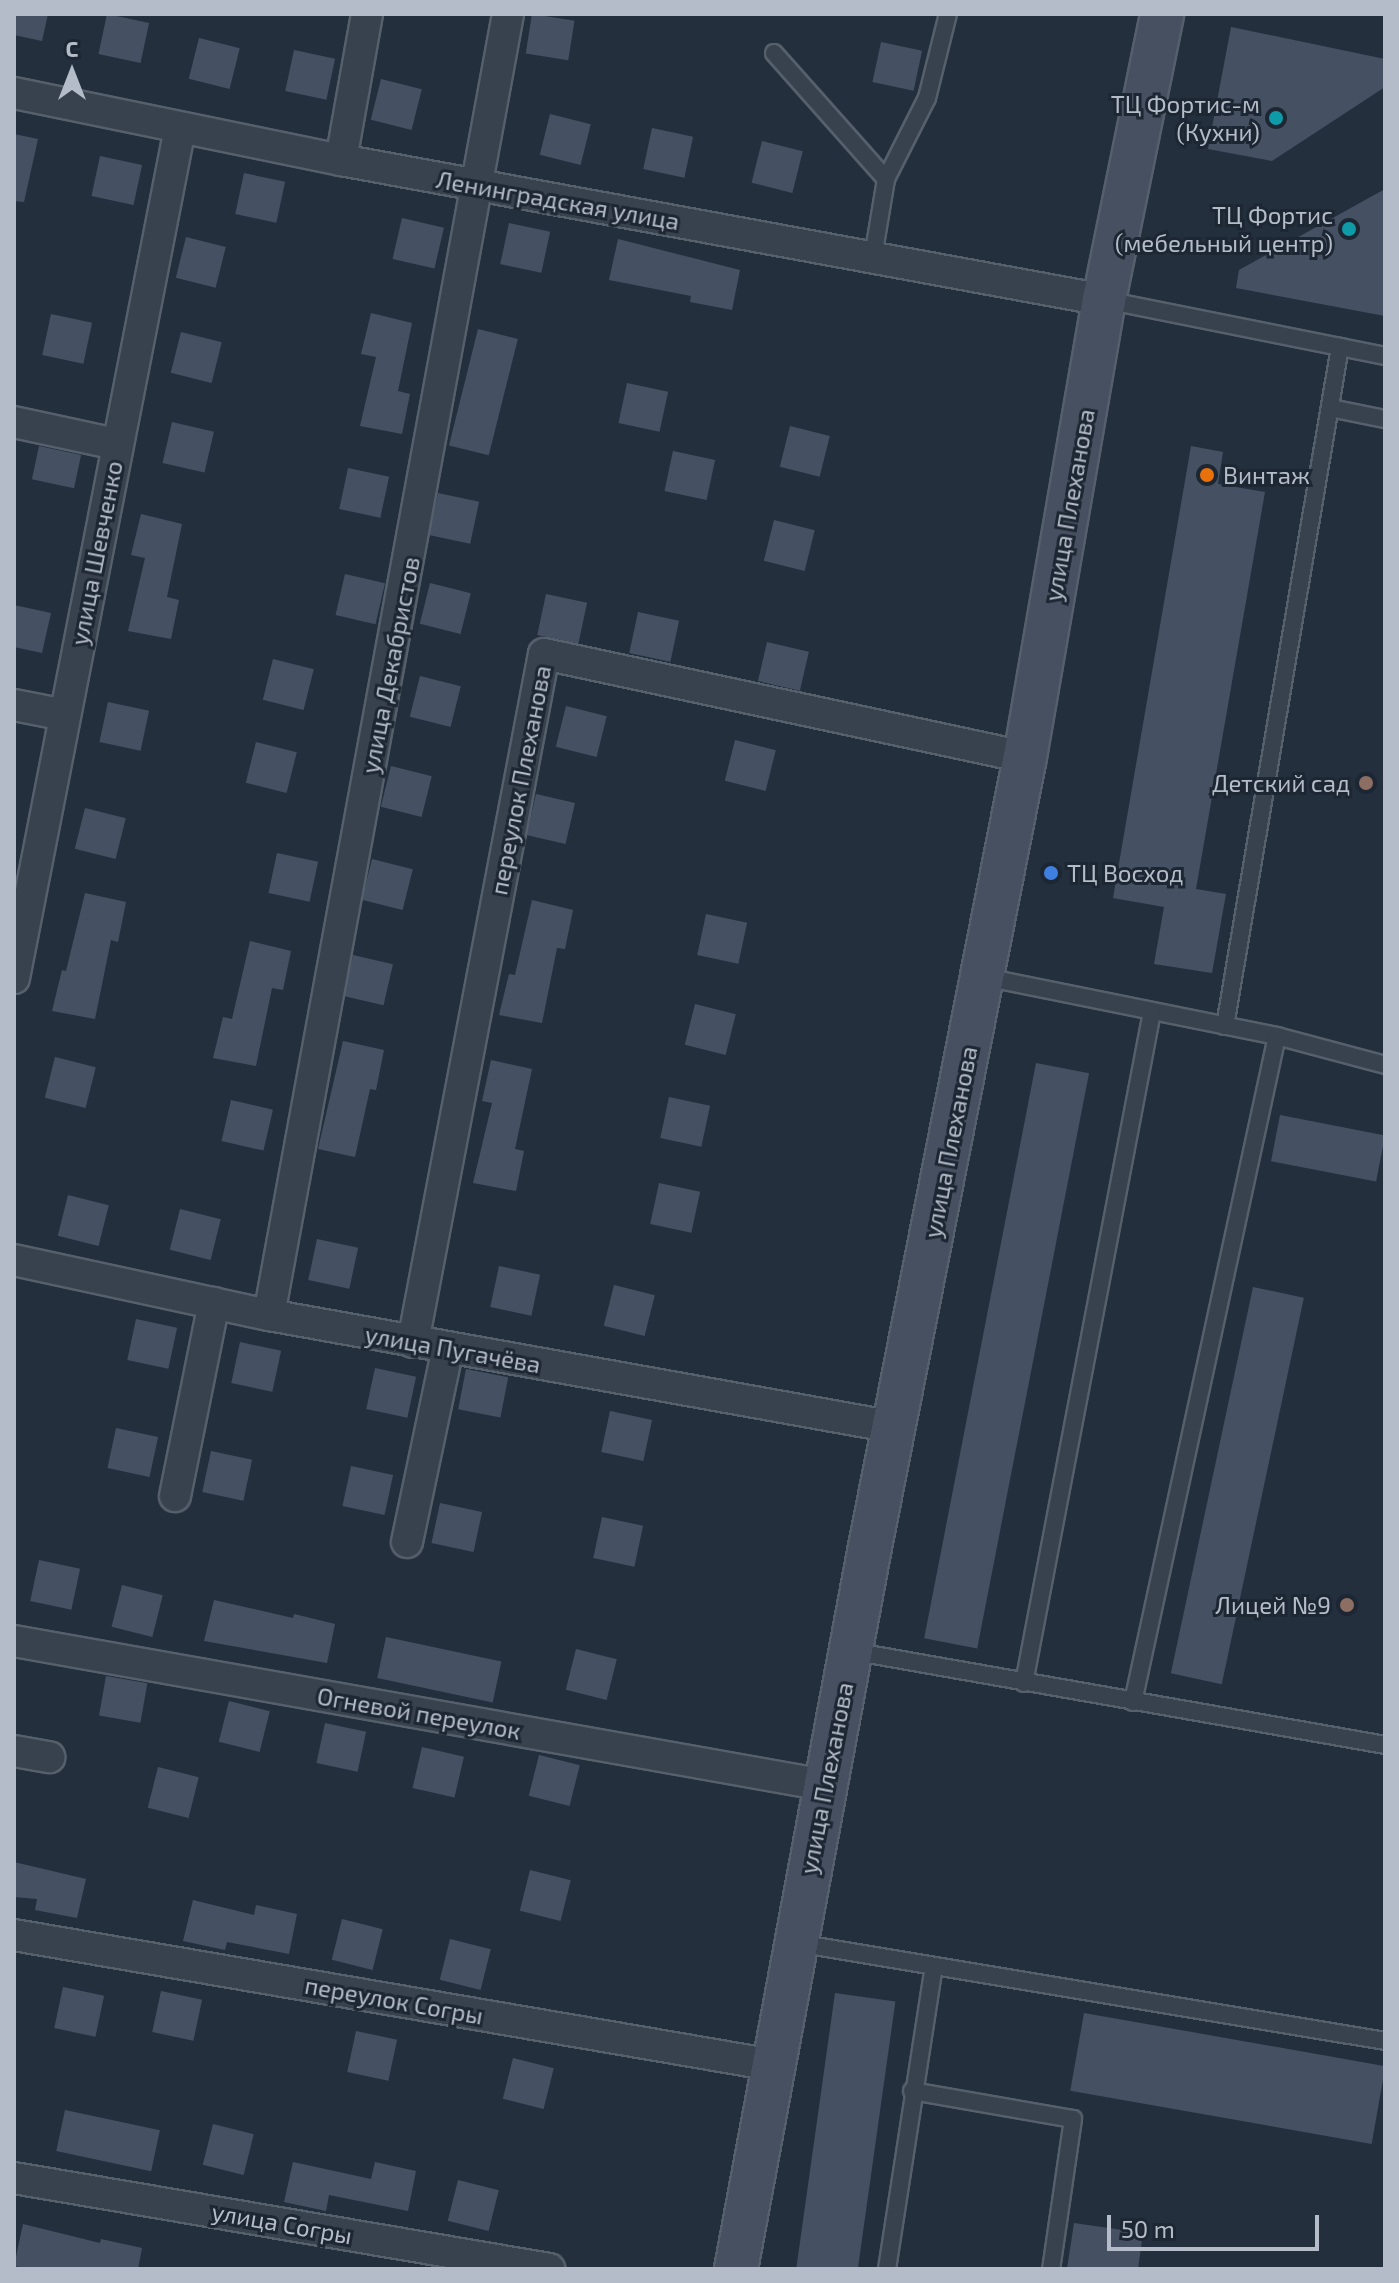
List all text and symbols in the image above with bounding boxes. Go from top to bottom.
north arrow [32,32,112,112]
text: С [66,35,78,61]
place label: ТЦ Фортис-м (Кухни) [1111,90,1260,146]
marker: ТЦ Фортис-м (Кухни) [1267,109,1285,127]
street label: Ленинградская улица [434,164,682,236]
place label: ТЦ Фортис (мебельный центр) [1115,201,1333,257]
marker: ТЦ Фортис (мебельный центр) [1340,220,1358,238]
street label: улица Плеханова [1038,407,1100,603]
street label: улица Шевченко [64,458,128,648]
place label: Винтаж [1223,461,1310,489]
marker: Винтаж [1198,466,1216,484]
street label: улица Декабристов [355,554,425,776]
street label: переулок Плеханова [484,663,556,897]
place label: Детский сад [1212,769,1350,797]
marker: Детский сад [1357,774,1375,792]
place label: ТЦ Восход [1067,859,1183,887]
marker: ТЦ Восход [1042,864,1060,882]
street label: улица Плеханова [917,1044,983,1240]
street label: улица Пугачёва [363,1319,543,1379]
place label: Лицей №9 [1215,1591,1331,1619]
marker: Лицей №9 [1338,1596,1356,1614]
street label: улица Плеханова [793,1680,859,1876]
street label: Огневой переулок [315,1681,523,1745]
street label: переулок Согры [303,1970,485,2030]
street label: улица Согры [210,2196,354,2250]
scale bar [1111,2199,1323,2249]
text: 50 m [1121,2214,1175,2243]

